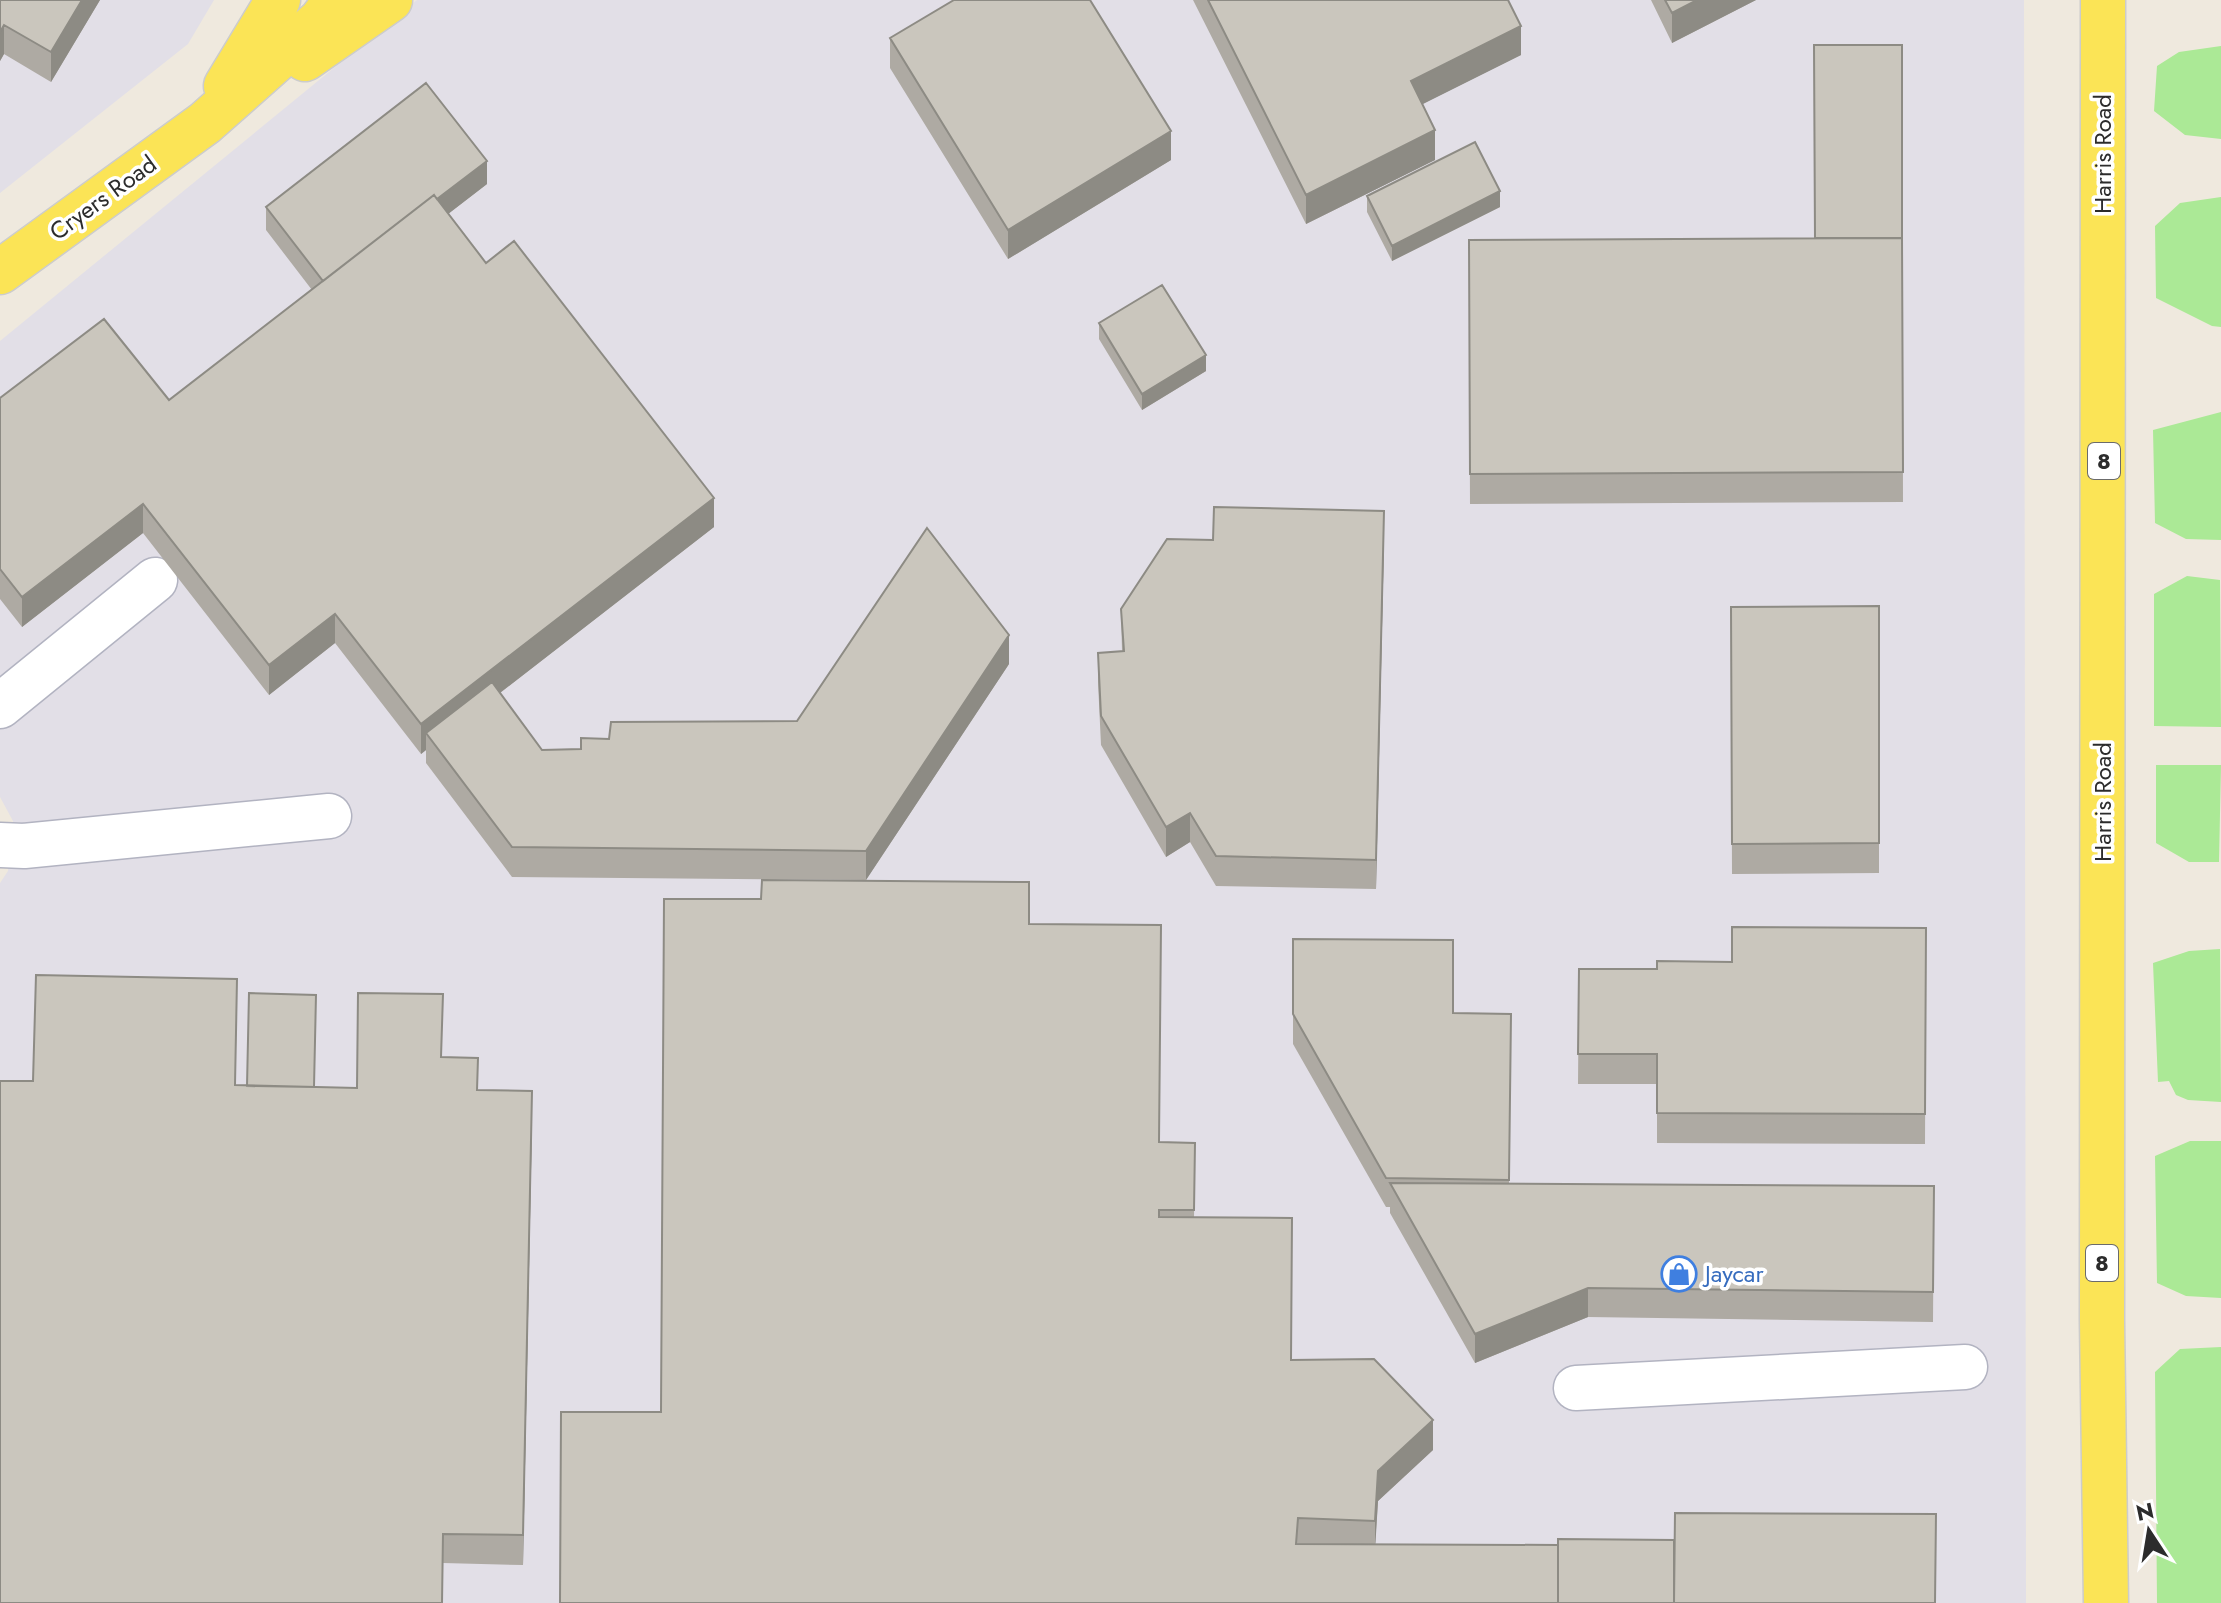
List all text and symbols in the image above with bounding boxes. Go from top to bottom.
street label: Harris Road [2085,94,2120,214]
street label: Cryers Road [42,147,163,248]
road number: 8 [2088,443,2120,479]
street label: Harris Road [2085,742,2120,862]
road number: 8 [2086,1245,2118,1281]
shop icon: Jaycar [1660,1255,1698,1293]
place label: Jaycar [1702,1256,1764,1291]
north arrow [2109,1491,2189,1571]
text: N [2133,1494,2157,1529]

